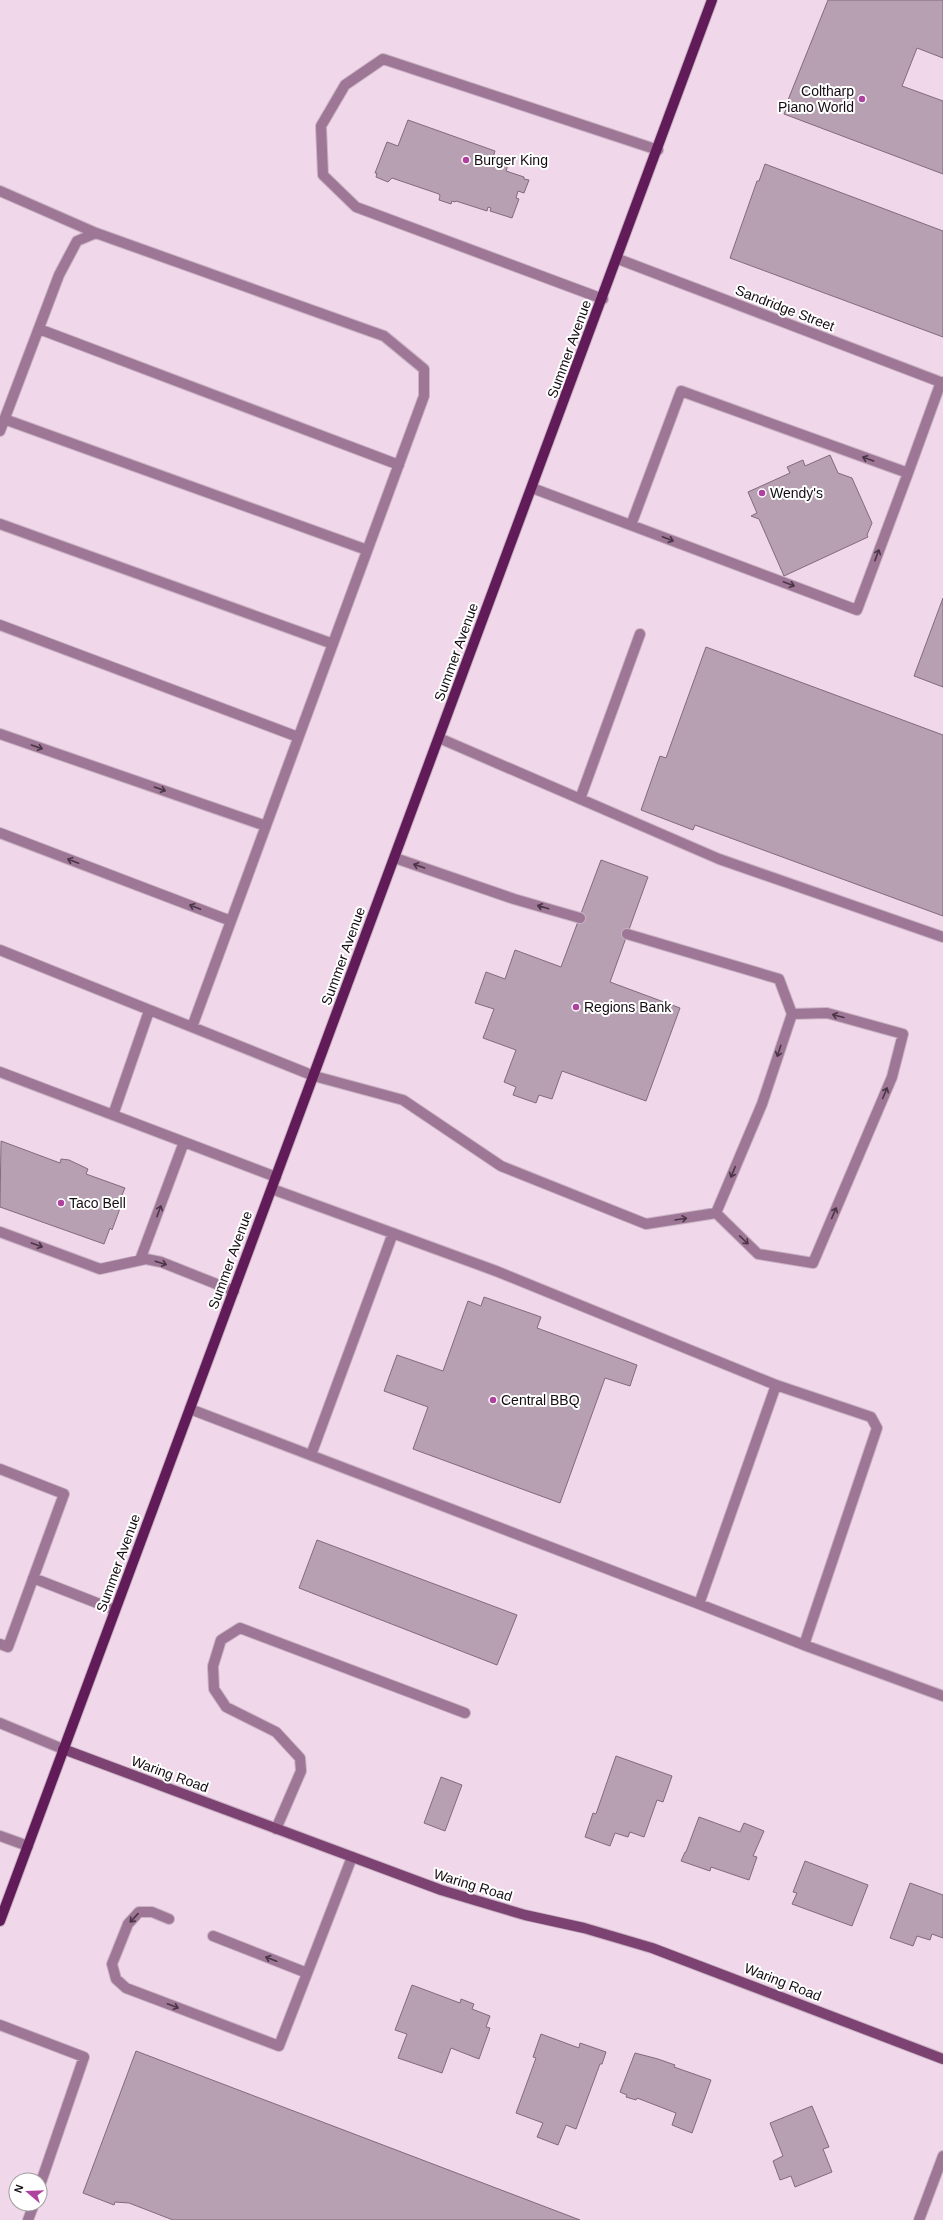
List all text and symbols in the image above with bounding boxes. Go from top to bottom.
place label: Coltharp Piano World [778,83,854,115]
marker: Coltharp Piano World [857,94,867,104]
place label: Burger King [474,152,548,168]
marker: Burger King [461,155,471,165]
street label: Sandridge Street [733,282,837,334]
street label: Summer Avenue [544,298,594,400]
one-way arrow [862,454,874,462]
place label: Wendy's [770,485,823,501]
marker: Wendy's [757,488,767,498]
one-way arrow [661,535,673,543]
one-way arrow [874,550,882,562]
one-way arrow [783,581,795,589]
street label: Summer Avenue [431,601,481,703]
one-way arrow [30,744,43,751]
one-way arrow [153,786,165,794]
one-way arrow [68,856,80,864]
one-way arrow [414,862,426,870]
one-way arrow [189,903,201,911]
one-way arrow [536,903,549,911]
street label: Summer Avenue [318,905,368,1007]
place label: Regions Bank [584,999,672,1015]
marker: Regions Bank [571,1002,581,1012]
one-way arrow [832,1012,845,1019]
one-way arrow [775,1044,783,1056]
one-way arrow [882,1088,889,1100]
one-way arrow [729,1166,736,1178]
place label: Taco Bell [69,1195,126,1211]
marker: Taco Bell [56,1198,66,1208]
one-way arrow [155,1205,163,1217]
one-way arrow [831,1208,839,1220]
street label: Summer Avenue [205,1209,255,1311]
one-way arrow [674,1214,687,1222]
one-way arrow [739,1235,749,1245]
one-way arrow [30,1242,42,1250]
one-way arrow [154,1260,167,1267]
place label: Central BBQ [501,1392,580,1408]
marker: Central BBQ [488,1395,498,1405]
street label: Summer Avenue [93,1512,143,1614]
street label: Waring Road [129,1753,211,1795]
street label: Waring Road [432,1865,514,1905]
one-way arrow [129,1913,138,1924]
one-way arrow [265,1954,277,1962]
street label: Waring Road [742,1960,824,2004]
one-way arrow [166,2002,178,2010]
north arrow [8,2172,48,2212]
text: N [12,2183,26,2194]

